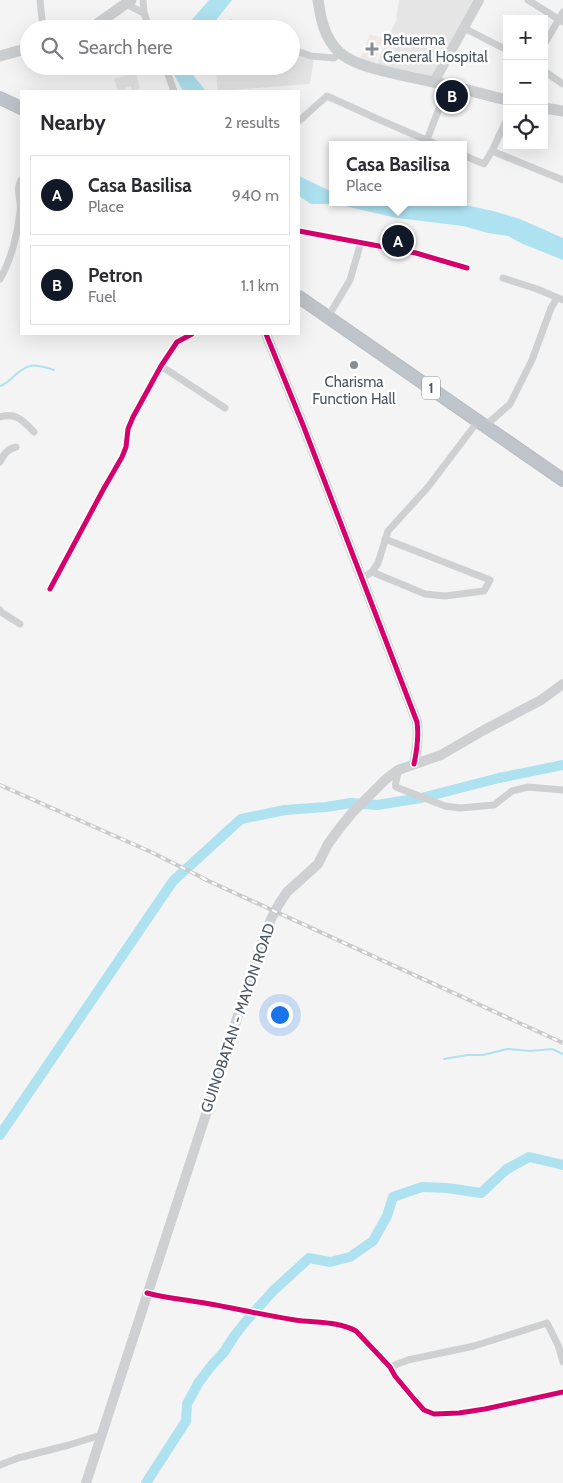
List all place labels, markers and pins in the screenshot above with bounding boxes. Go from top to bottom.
place label: Retuerma General Hospital [383,31,488,66]
marker: Retuerma General Hospital [365,42,379,56]
pin: B [436,77,468,115]
pin: A [382,222,414,260]
marker: Charisma Function Hall [348,359,360,371]
place label: Charisma Function Hall [312,373,396,408]

